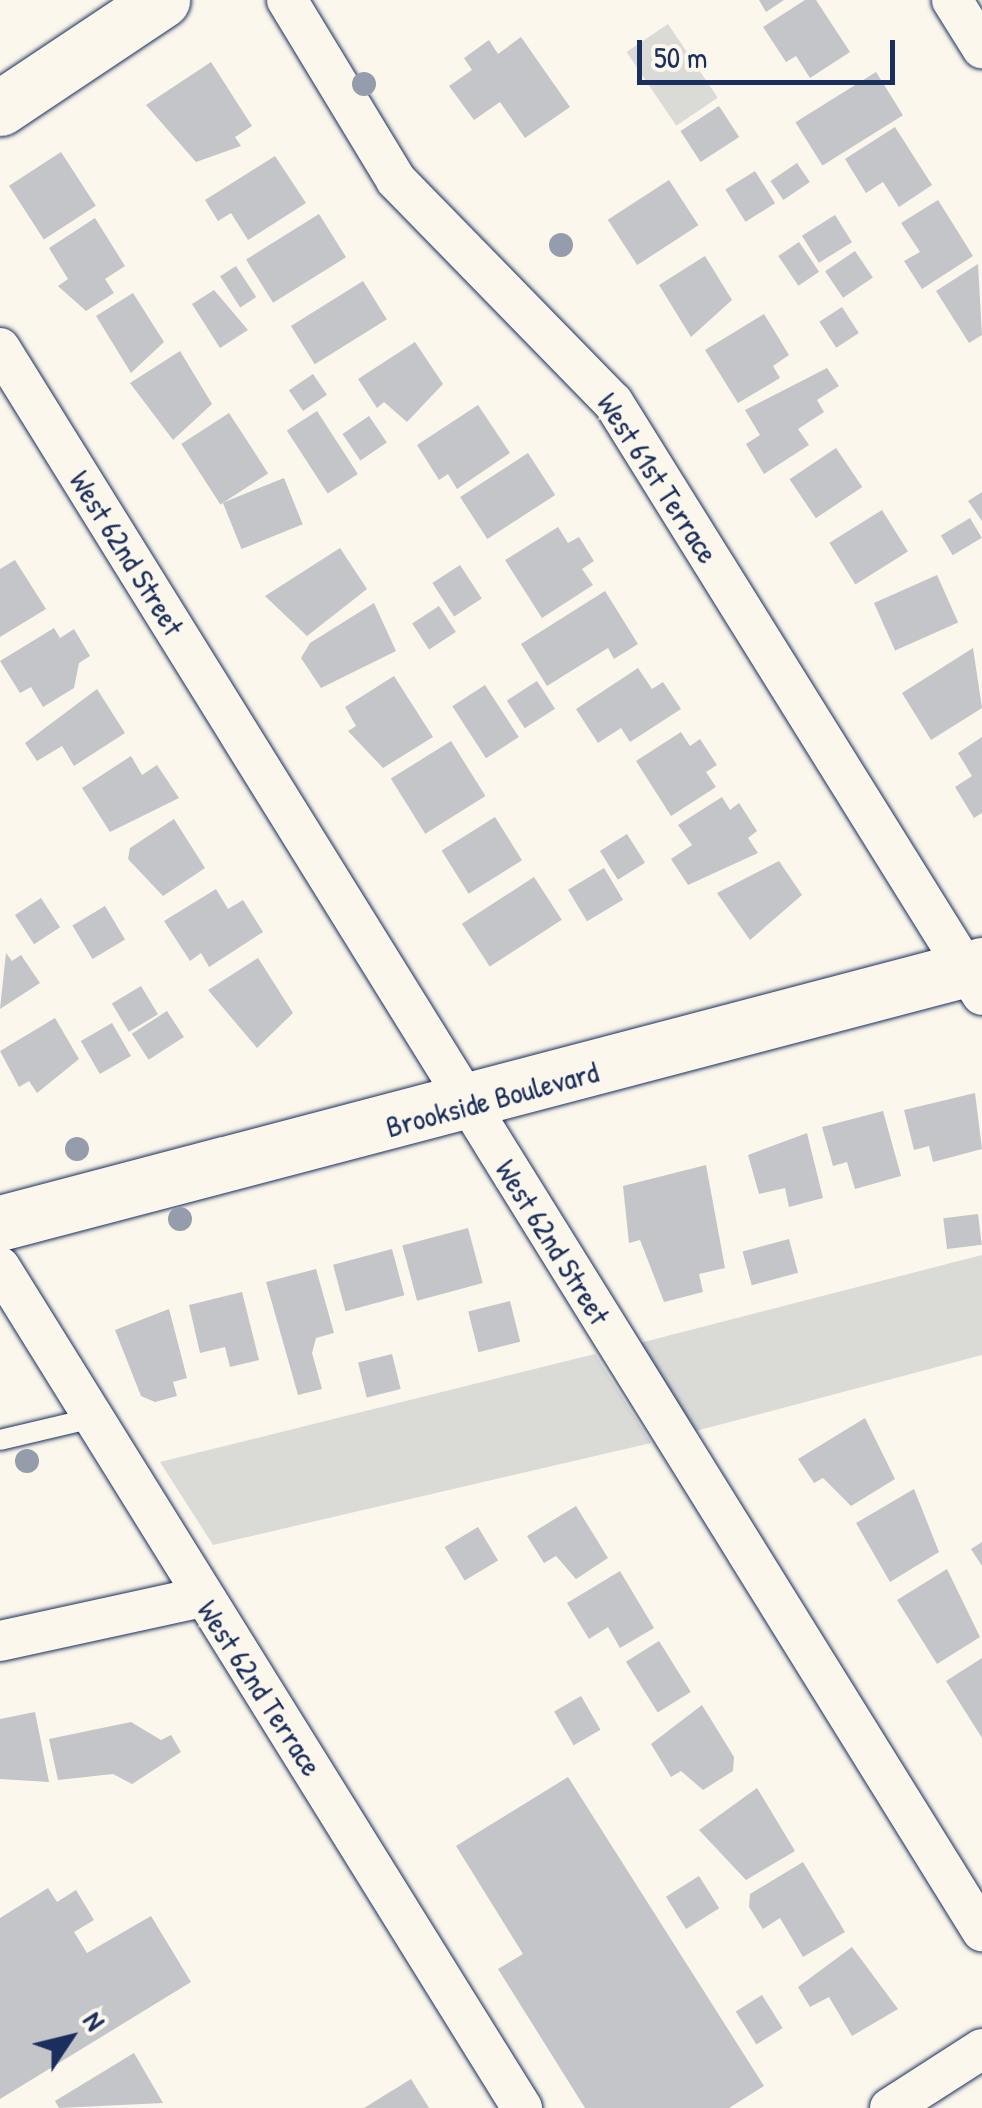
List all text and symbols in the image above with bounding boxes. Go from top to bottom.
scale bar [642,20,900,82]
text: 50 m [654,37,707,77]
street label: West 61st Terrace [590,386,726,570]
street label: West 62nd Street [62,464,192,642]
street label: Brookside Boulevard [382,1053,602,1145]
street label: West 62nd Street [488,1153,618,1331]
street label: West 62nd Terrace [190,1594,330,1782]
north arrow [20,1988,120,2088]
text: N [75,2004,114,2038]

